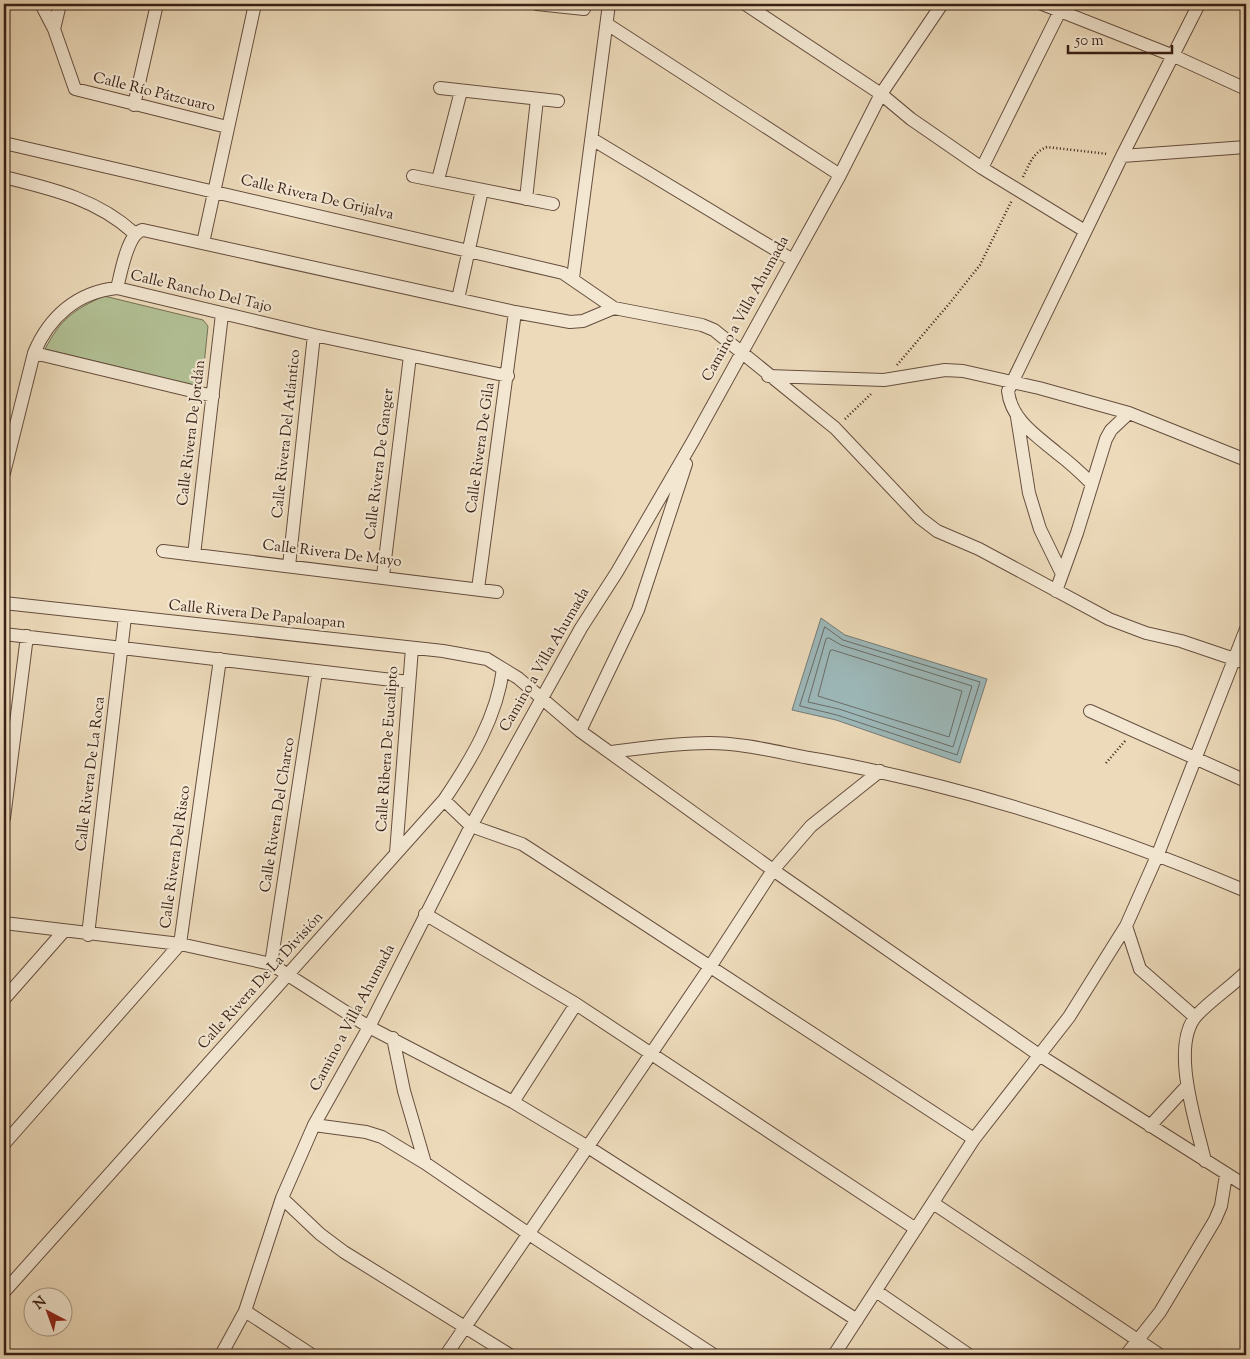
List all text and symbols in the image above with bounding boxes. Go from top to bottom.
scale bar [1068,22,1171,54]
text: 50 m [1074,31,1104,52]
street label: Calle Río Pátzcuaro [91,68,217,118]
street label: Calle Rivera De Grijalva [238,170,396,226]
street label: Camino a Villa Ahumada [697,232,795,386]
street label: Calle Rancho Del Tajo [128,265,274,319]
street label: Calle Rivera Del Atlántico [268,348,306,520]
street label: Calle Rivera De Jordán [173,359,211,507]
street label: Calle Rivera De Gila [461,381,501,515]
street label: Calle Rivera De Ganger [360,387,400,541]
street label: Calle Rivera De Mayo [261,535,403,573]
street label: Camino a Villa Ahumada [495,584,595,736]
street label: Calle Rivera De Papaloapan [168,595,347,635]
street label: Calle Ribera De Eucalipto [372,665,404,833]
street label: Calle Rivera De La Roca [71,695,111,853]
street label: Calle Rivera Del Charco [255,736,301,894]
street label: Calle Rivera Del Risco [156,784,196,930]
street label: Calle Rivera De La División [193,907,329,1054]
street label: Camino a Villa Ahumada [305,941,401,1095]
north arrow [22,1286,72,1336]
text: N [30,1292,52,1315]

